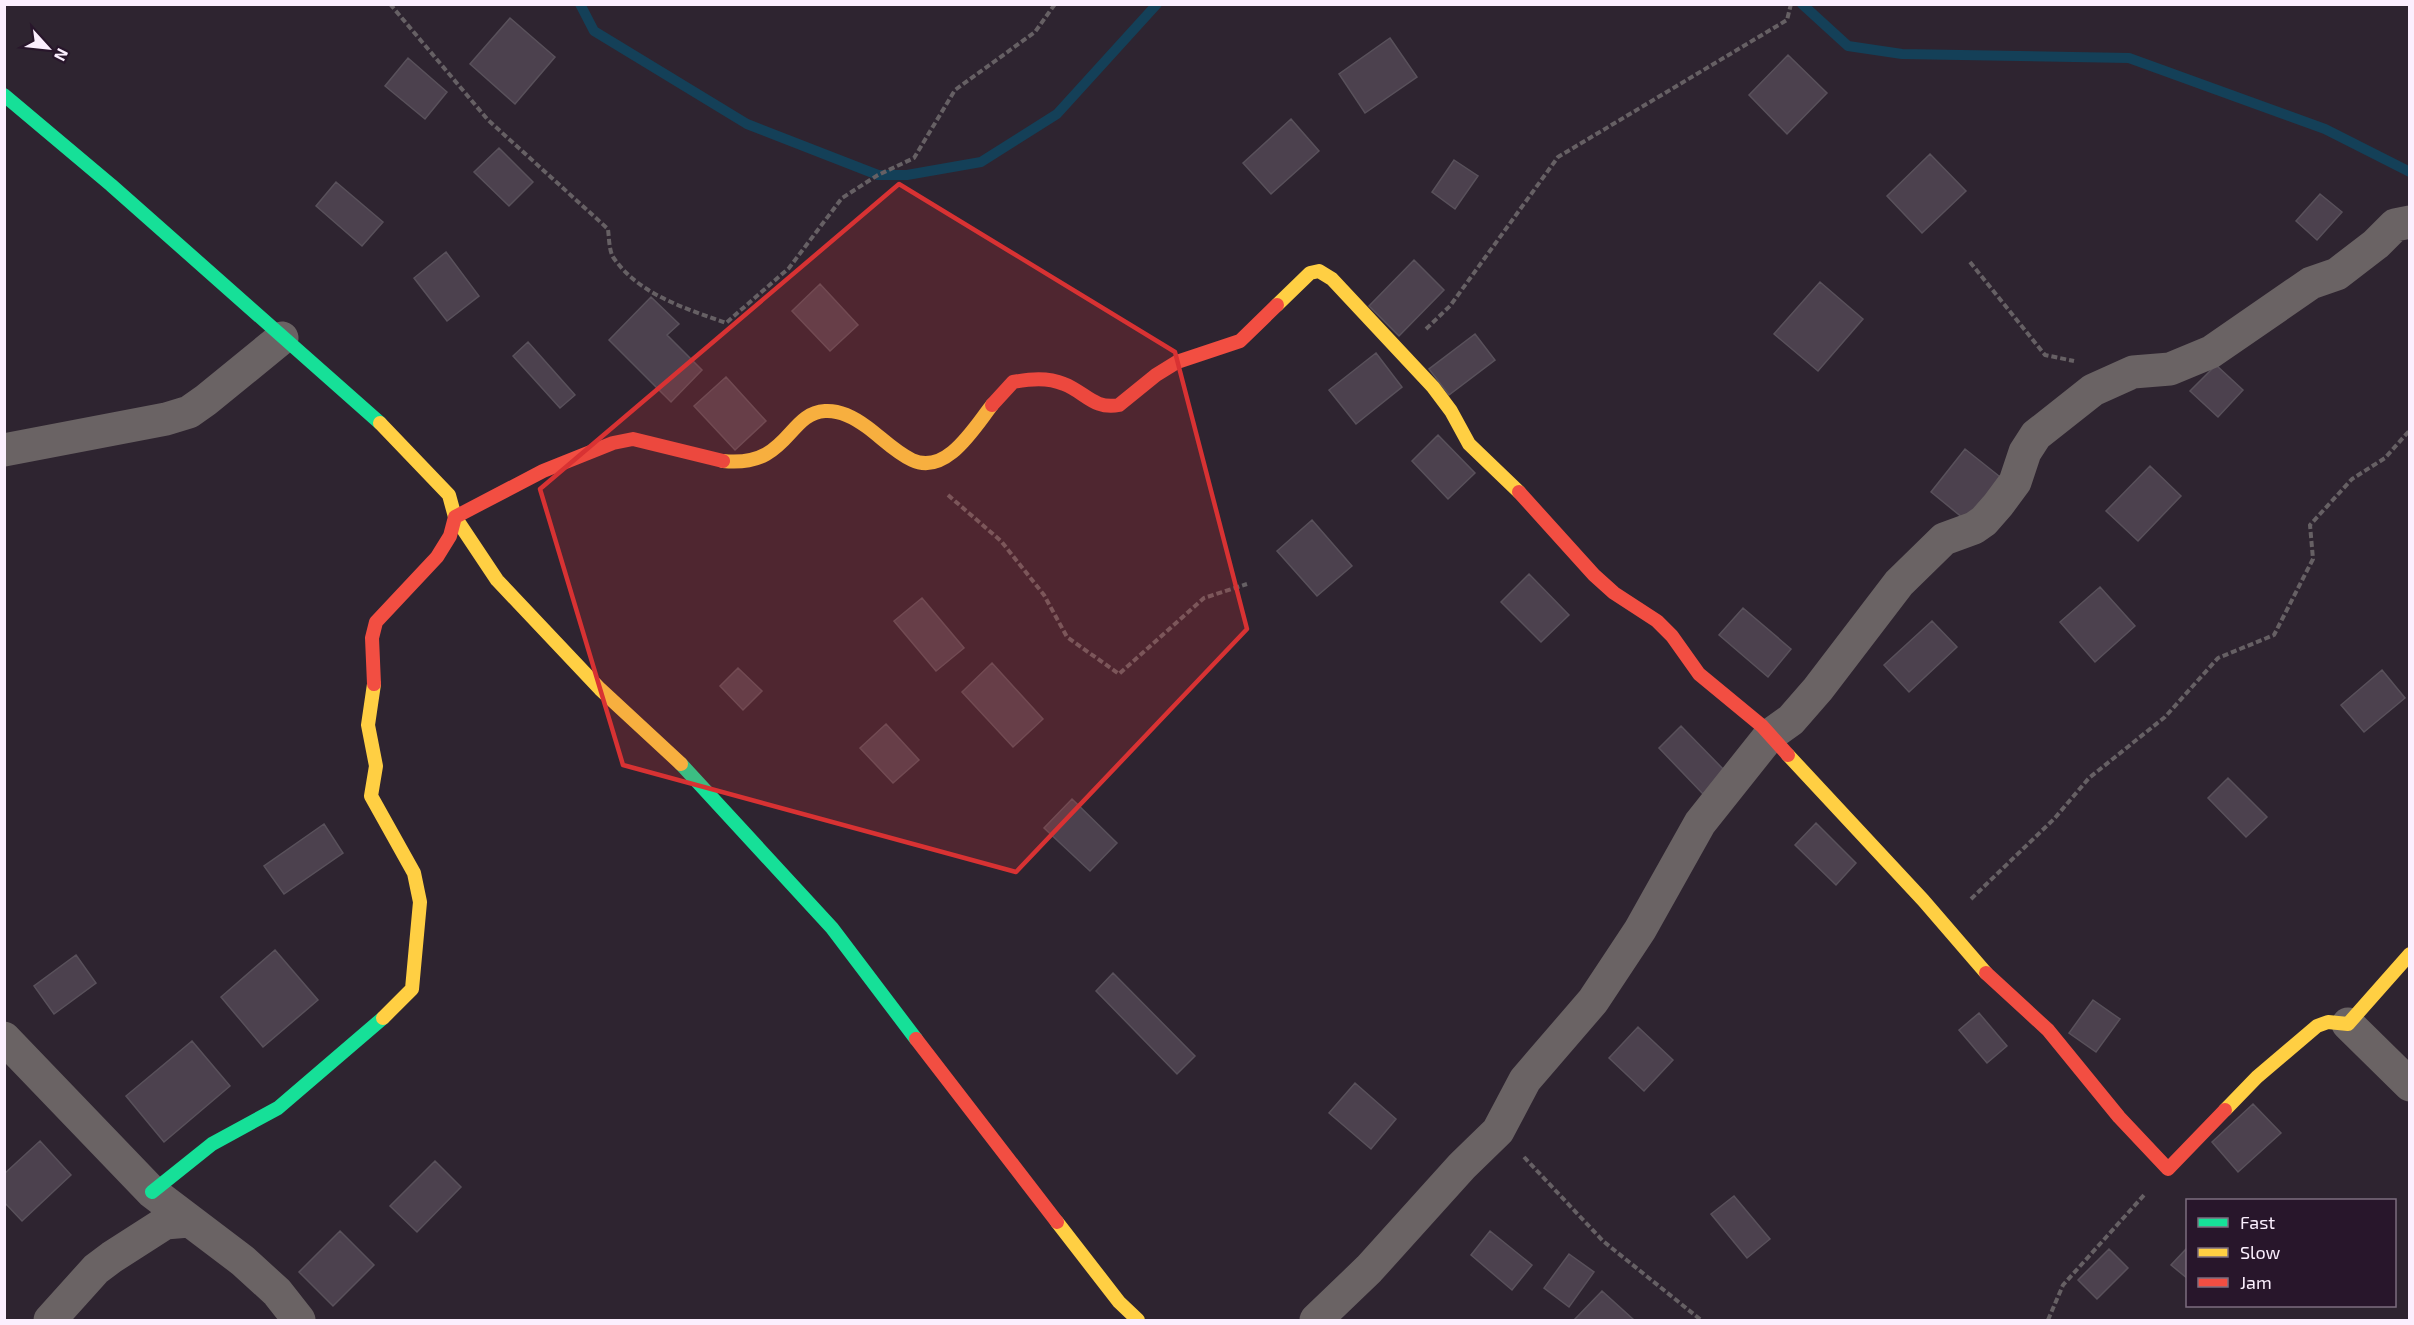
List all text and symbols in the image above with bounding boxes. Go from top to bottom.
north arrow [18,18,78,78]
text: N [51,46,73,65]
legend [2186,1199,2396,1307]
text: Fast [2240,1211,2275,1233]
text: Slow [2240,1241,2281,1263]
text: Jam [2240,1271,2272,1293]

